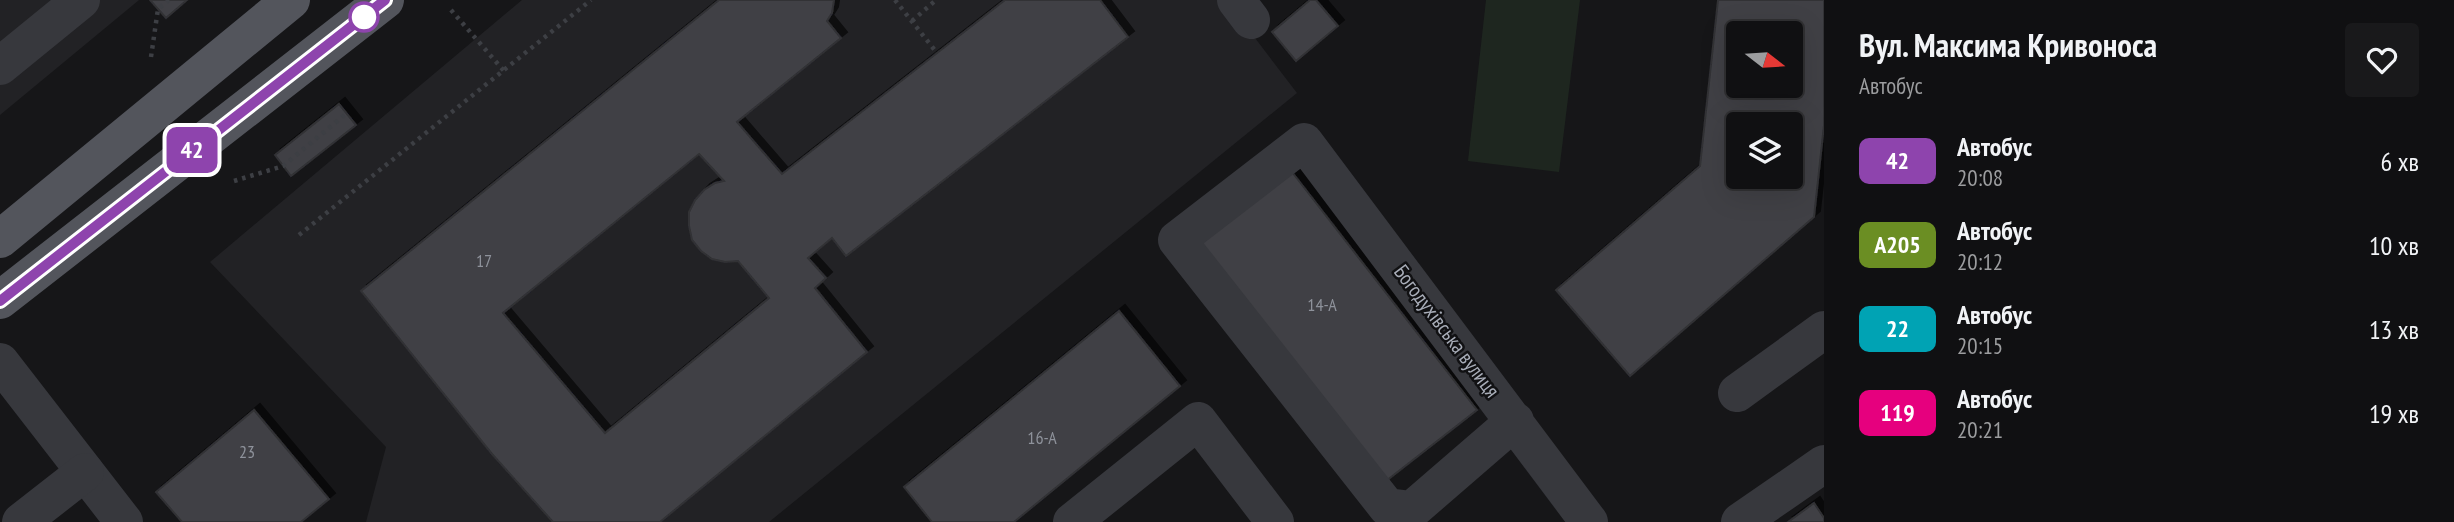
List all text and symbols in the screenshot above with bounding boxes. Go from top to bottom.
unlabelled marker [349,2,379,32]
north arrow [1726,21,1802,98]
map controls [1726,21,1803,189]
text: Вул. Максима Кривоноса [1859,23,2157,66]
button: heart [2345,23,2419,97]
text: Автобус [1859,71,1923,100]
button: layers [1726,112,1803,189]
line badge: 42 [160,127,224,173]
text: Автобус [1957,130,2032,163]
text: 42 [181,134,203,165]
text: 42 [1886,145,1909,176]
text: 6 хв [2381,145,2419,178]
text: 20:08 [1957,163,2003,192]
text: Автобус [1957,214,2032,247]
text: А205 [1874,229,1921,260]
text: 10 хв [2369,229,2419,262]
text: 20:12 [1957,247,2003,276]
house number: 17 [476,249,492,272]
street label: Богодухівська вулиця [1388,259,1506,403]
house number: 14-А [1307,293,1337,316]
text: Автобус [1957,298,2032,331]
text: 22 [1886,313,1909,344]
text: 13 хв [2369,313,2419,346]
text: 20:15 [1957,331,2003,360]
text: Автобус [1957,382,2032,415]
text: 119 [1880,397,1915,428]
text: 19 хв [2369,397,2419,430]
text: 20:21 [1957,415,2003,444]
house number: 16-А [1027,426,1057,449]
house number: 23 [239,440,255,463]

